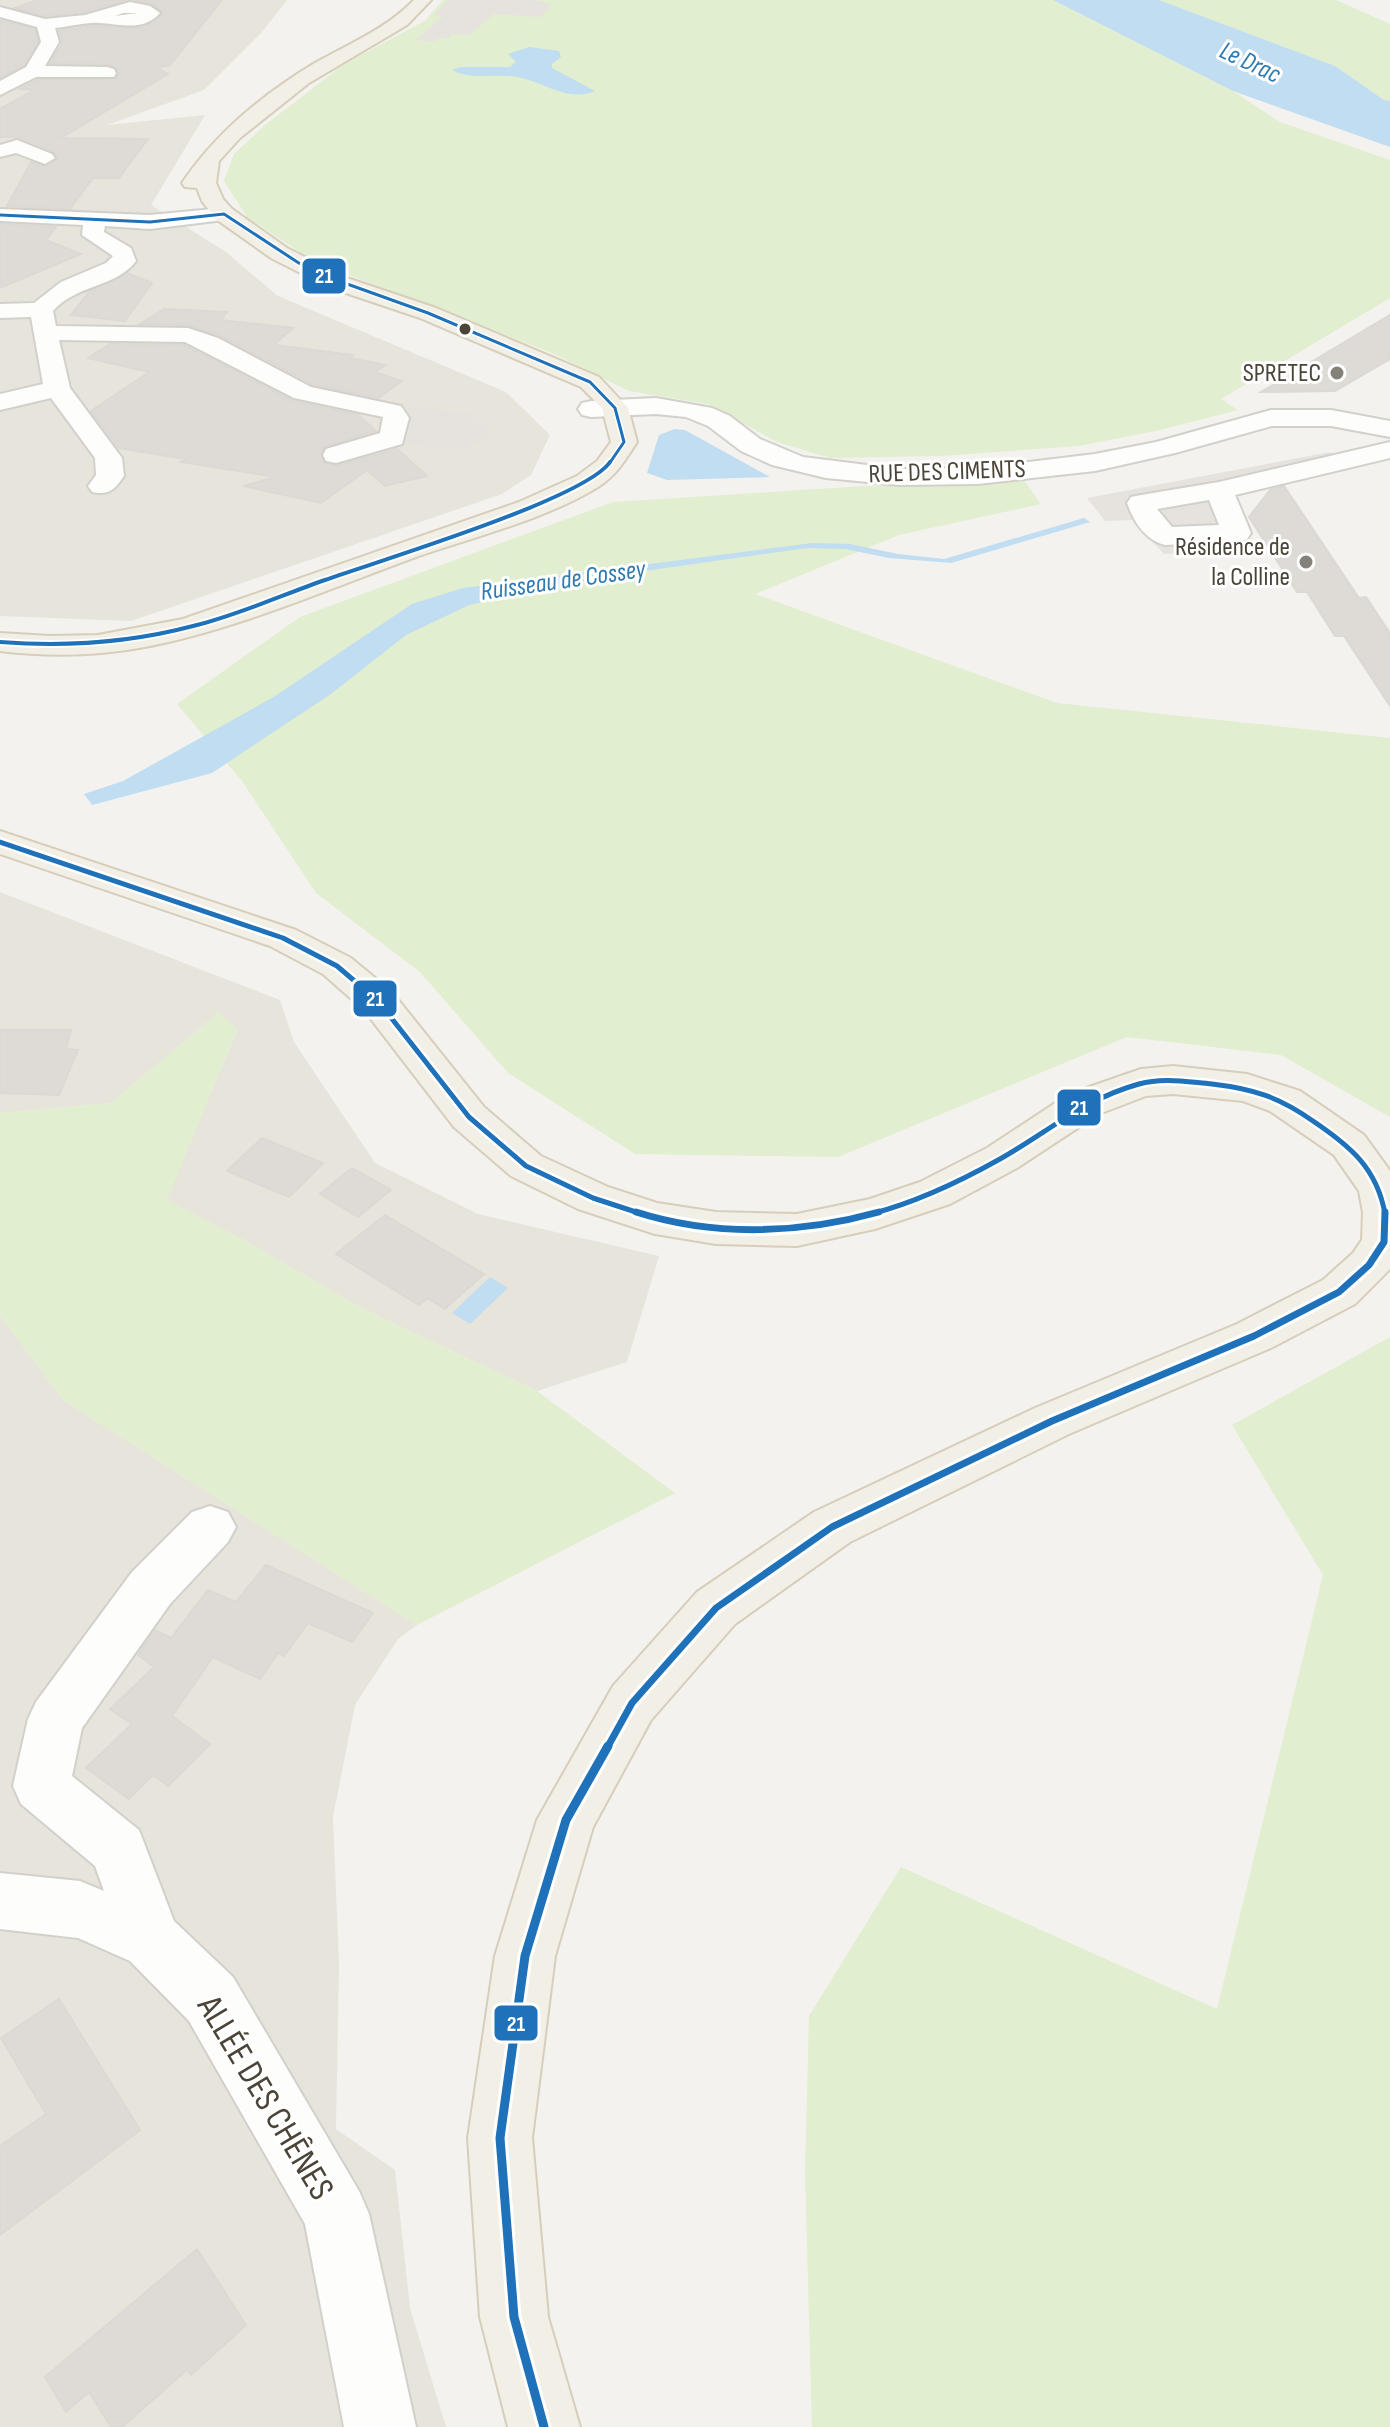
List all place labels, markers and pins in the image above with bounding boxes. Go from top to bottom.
unlabelled marker [457,321,473,337]
place label: SPRETEC [1243,358,1321,389]
marker: SPRETEC [1328,364,1346,382]
place label: Résidence de la Colline [1175,532,1290,593]
marker: Résidence de la Colline [1297,553,1315,571]

